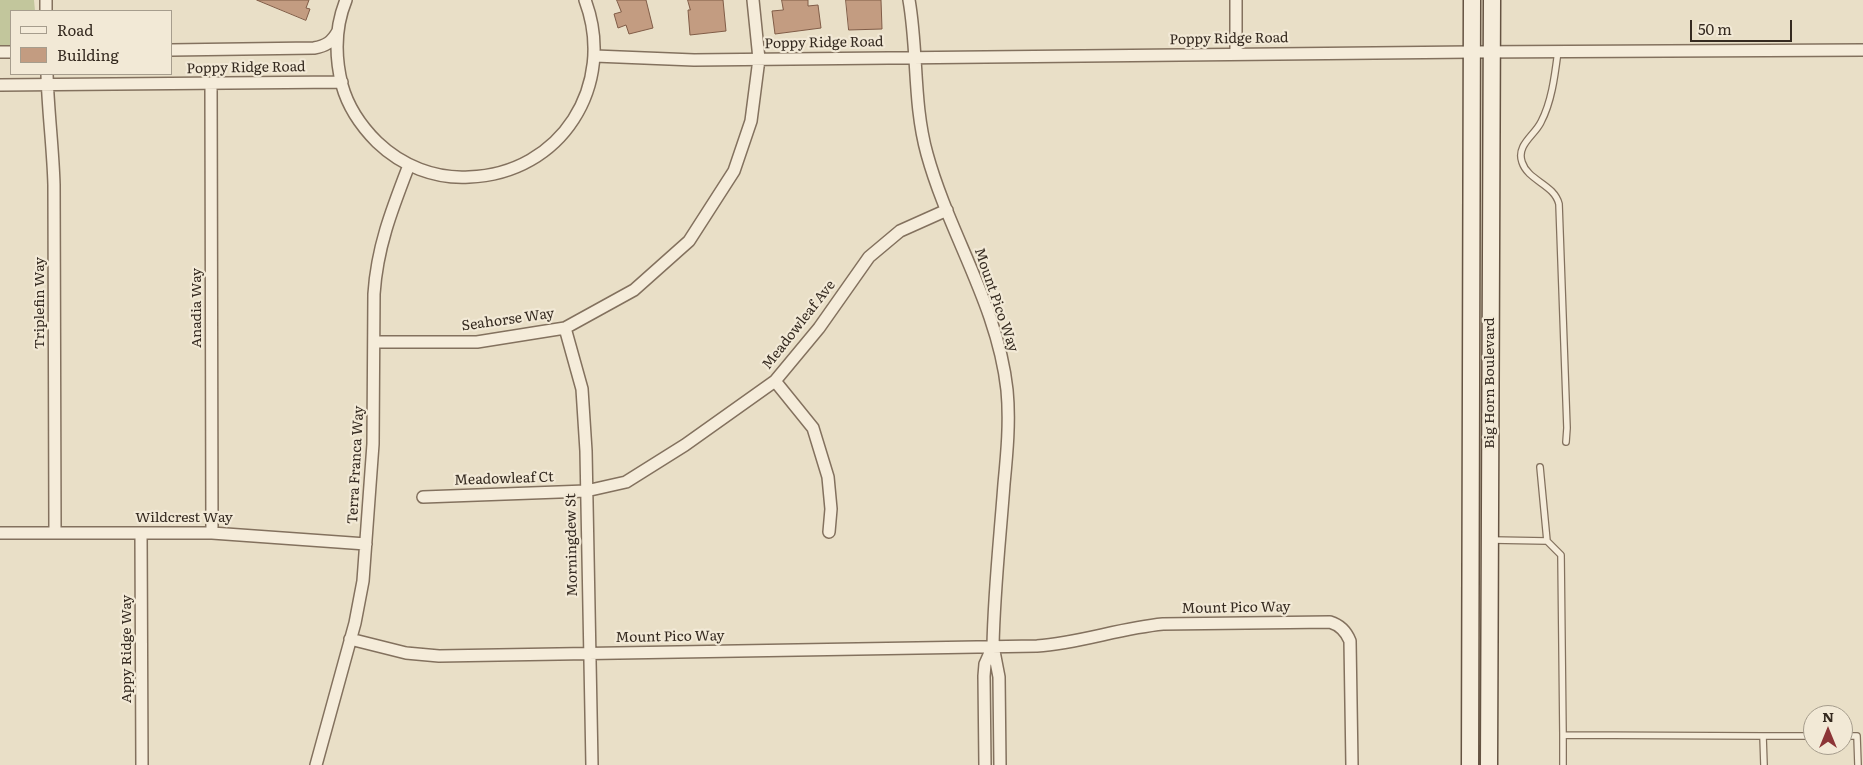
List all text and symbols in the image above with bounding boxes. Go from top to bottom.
legend [10,10,172,75]
scale bar [1693,10,1796,42]
text: 50 m [1698,17,1732,40]
text: Road [57,18,93,41]
street label: Poppy Ridge Road [1169,30,1289,48]
street label: Poppy Ridge Road [764,34,884,52]
text: Building [57,43,119,66]
street label: Poppy Ridge Road [186,59,306,77]
street label: Mount Pico Way [970,246,1022,354]
street label: Triplefin Way [32,257,48,349]
street label: Anadia Way [189,268,205,348]
street label: Meadowleaf Ave [759,277,839,373]
street label: Seahorse Way [461,305,555,335]
street label: Big Horn Boulevard [1482,317,1498,449]
street label: Terra Franca Way [345,405,367,525]
street label: Meadowleaf Ct [454,469,554,489]
street label: Morningdew St [563,493,581,597]
street label: Wildcrest Way [135,510,233,526]
street label: Appy Ridge Way [119,595,135,703]
street label: Mount Pico Way [1181,599,1291,617]
street label: Mount Pico Way [615,628,725,646]
north arrow [1803,705,1853,755]
text: N [1822,706,1834,726]

